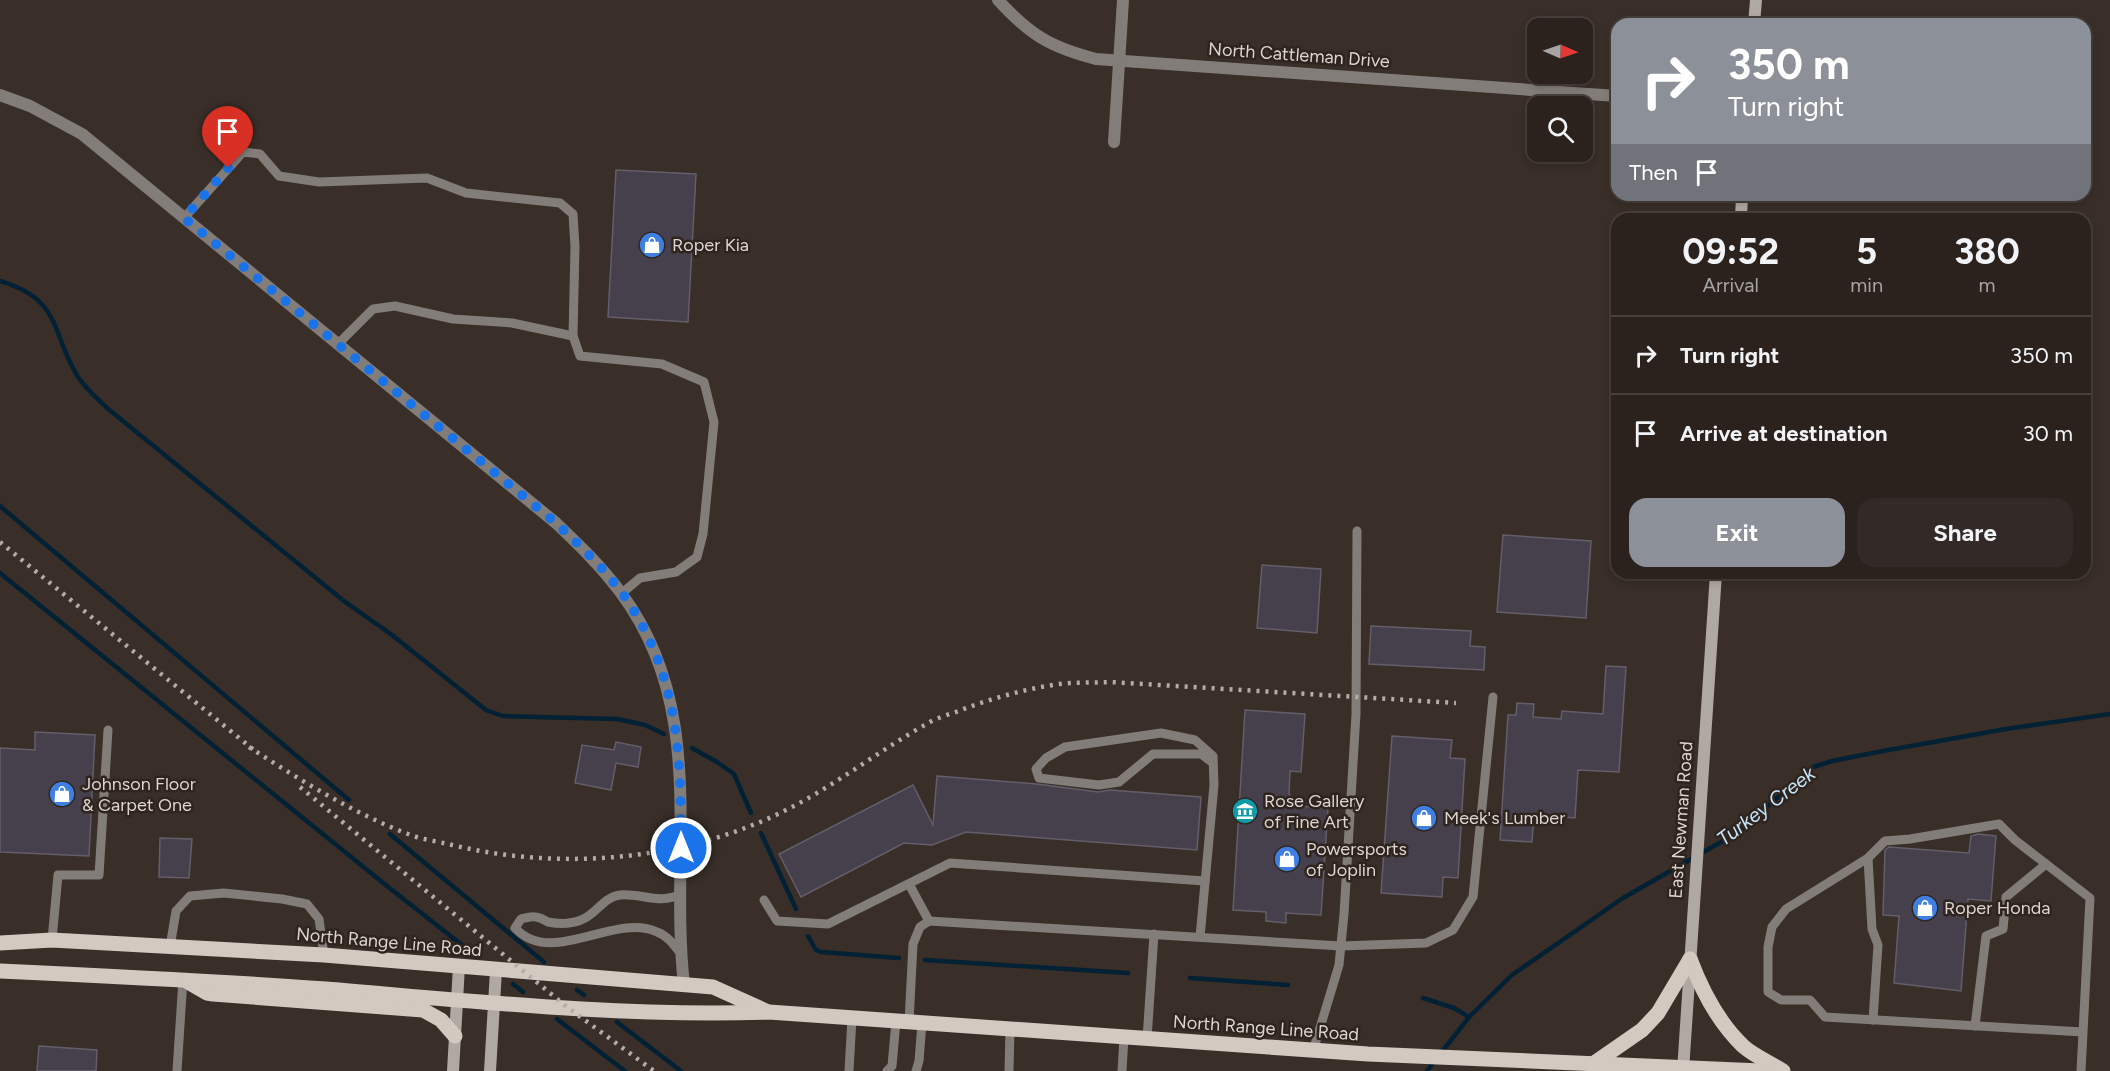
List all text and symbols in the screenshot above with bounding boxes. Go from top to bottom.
north arrow [1527,18,1593,84]
map controls [1527,18,1593,162]
street label: North Cattleman Drive [1207,38,1391,72]
text: 350 m [1728,39,1850,90]
icon: right [1629,42,1707,120]
text: Turn right [1728,90,1844,123]
button: search [1527,96,1593,162]
pin [202,106,253,168]
icon: arrive [211,115,244,148]
icon: arrive [1690,156,1723,189]
text: Then [1629,159,1678,186]
shop icon: Roper Kia [637,230,667,260]
text: 09:52 [1682,230,1779,273]
text: 5 [1856,230,1877,273]
text: 380 [1954,230,2020,273]
place label: Roper Kia [672,234,749,256]
text: Arrival [1702,273,1759,297]
text: min [1850,273,1883,297]
text: m [1979,273,1996,297]
icon: right [1629,339,1662,372]
text: Turn right [1680,342,1779,369]
text: 350 m [2010,342,2073,369]
icon: arrive [1629,417,1662,450]
text: Arrive at destination [1680,420,1888,447]
text: 30 m [2023,420,2073,447]
button: Exit [1629,498,1845,567]
button: Share [1857,498,2073,567]
street label: East Newman Road [1665,741,1697,899]
water label: Turkey Creek [1712,761,1821,851]
place label: Johnson Floor & Carpet One [82,773,196,816]
shop icon: Johnson Floor & Carpet One [47,779,77,809]
place label: Rose Gallery of Fine Art [1264,790,1365,833]
museum icon: Rose Gallery of Fine Art [1230,796,1260,826]
shop icon: Meek's Lumber [1409,803,1439,833]
place label: Meek's Lumber [1444,807,1565,829]
position arrow [649,816,713,880]
place label: Powersports of Joplin [1306,838,1407,881]
shop icon: Powersports of Joplin [1272,844,1302,874]
shop icon: Roper Honda [1910,893,1940,923]
place label: Roper Honda [1944,897,2050,919]
street label: North Range Line Road [295,923,483,961]
street label: North Range Line Road [1172,1011,1360,1045]

